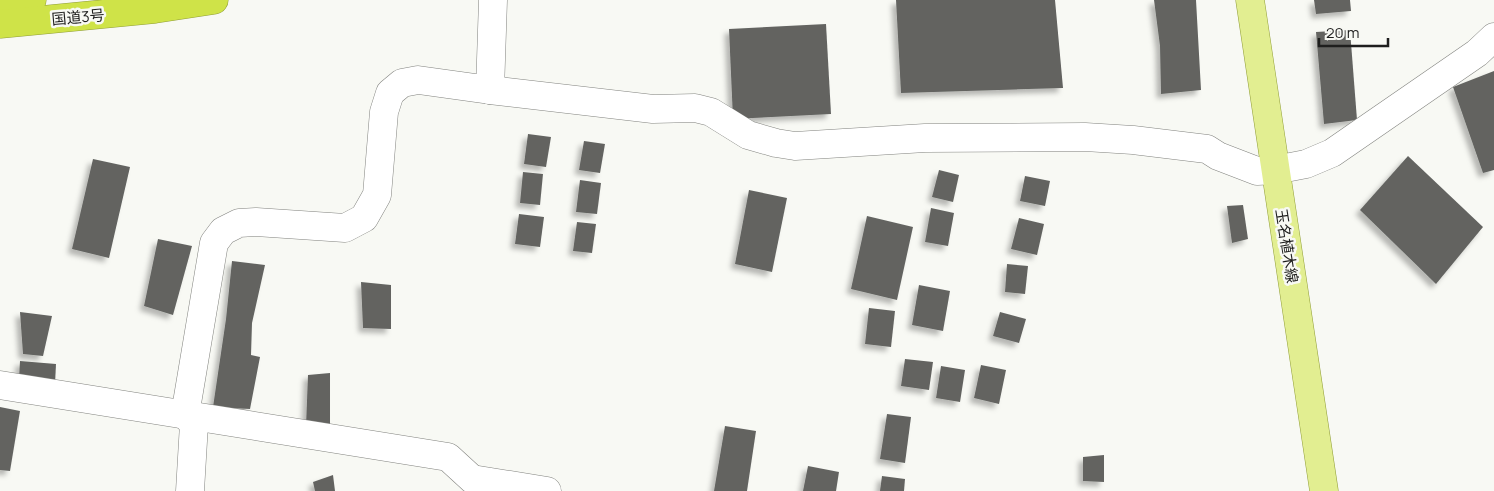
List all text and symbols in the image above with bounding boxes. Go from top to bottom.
street label: 国道3号 [51,4,105,30]
scale bar [1319,15,1388,47]
text: 20 m [1326,22,1359,43]
street label: 玉名植木線 [1271,207,1303,285]

